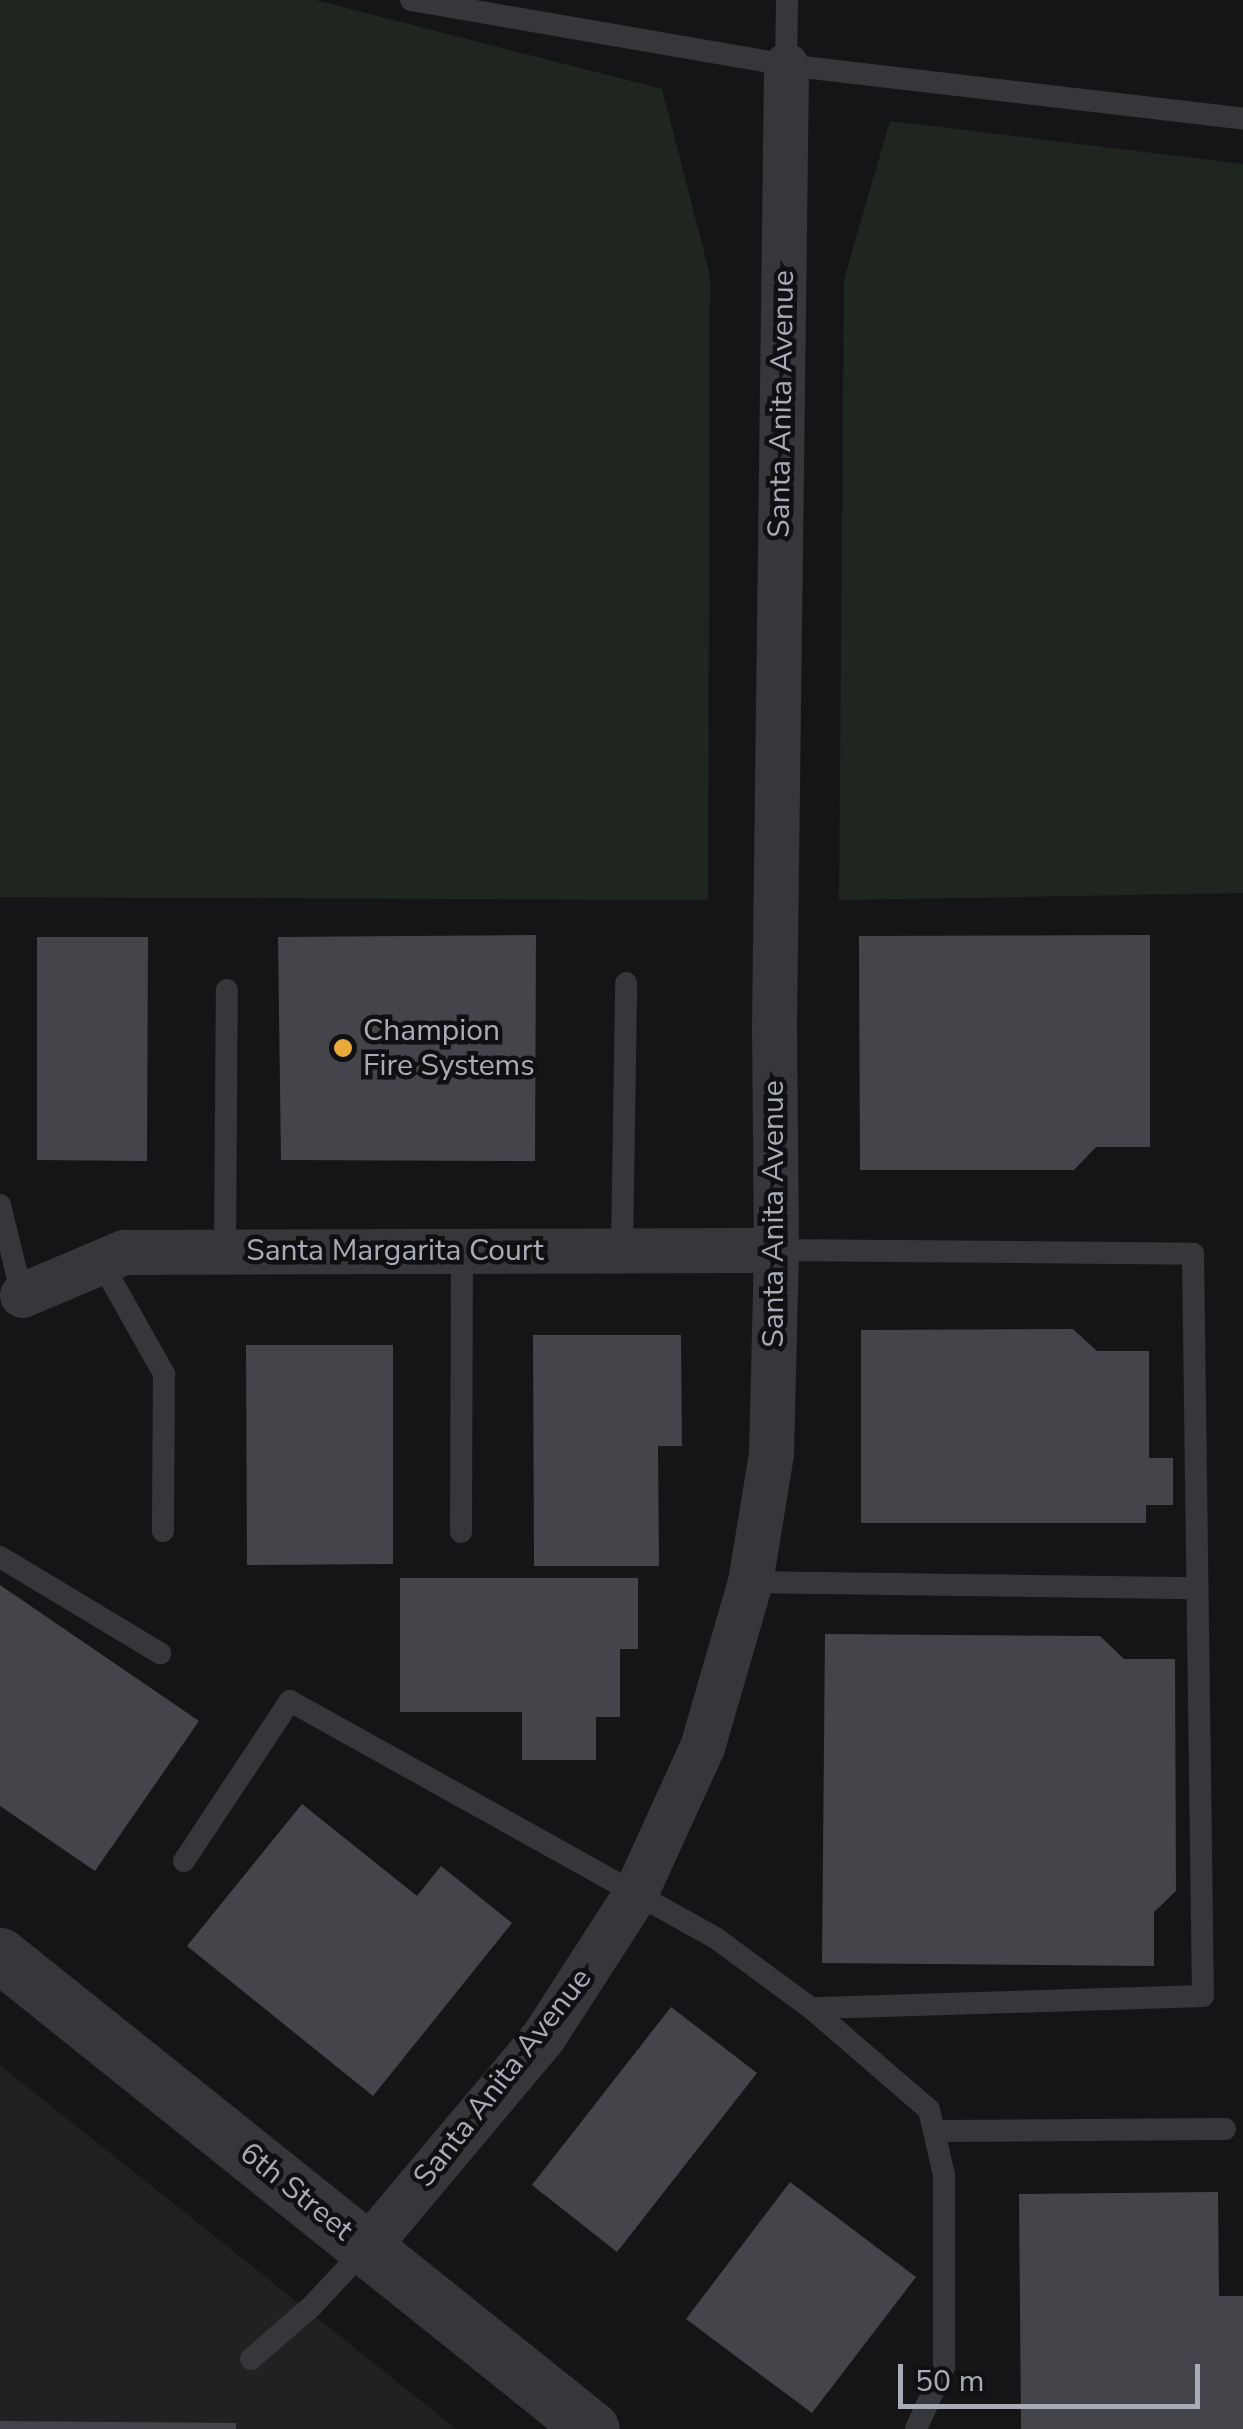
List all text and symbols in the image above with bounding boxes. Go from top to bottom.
street label: Santa Anita Avenue [762,270,802,538]
place label: Champion Fire Systems [363,1013,535,1084]
marker: Champion Fire Systems [332,1037,354,1059]
street label: Santa Anita Avenue [756,1080,792,1348]
street label: Santa Margarita Court [246,1233,544,1269]
street label: Santa Anita Avenue [406,1961,600,2195]
street label: 6th Street [232,2136,360,2248]
scale bar [903,2344,1206,2406]
text: 50 m [915,2361,984,2402]

